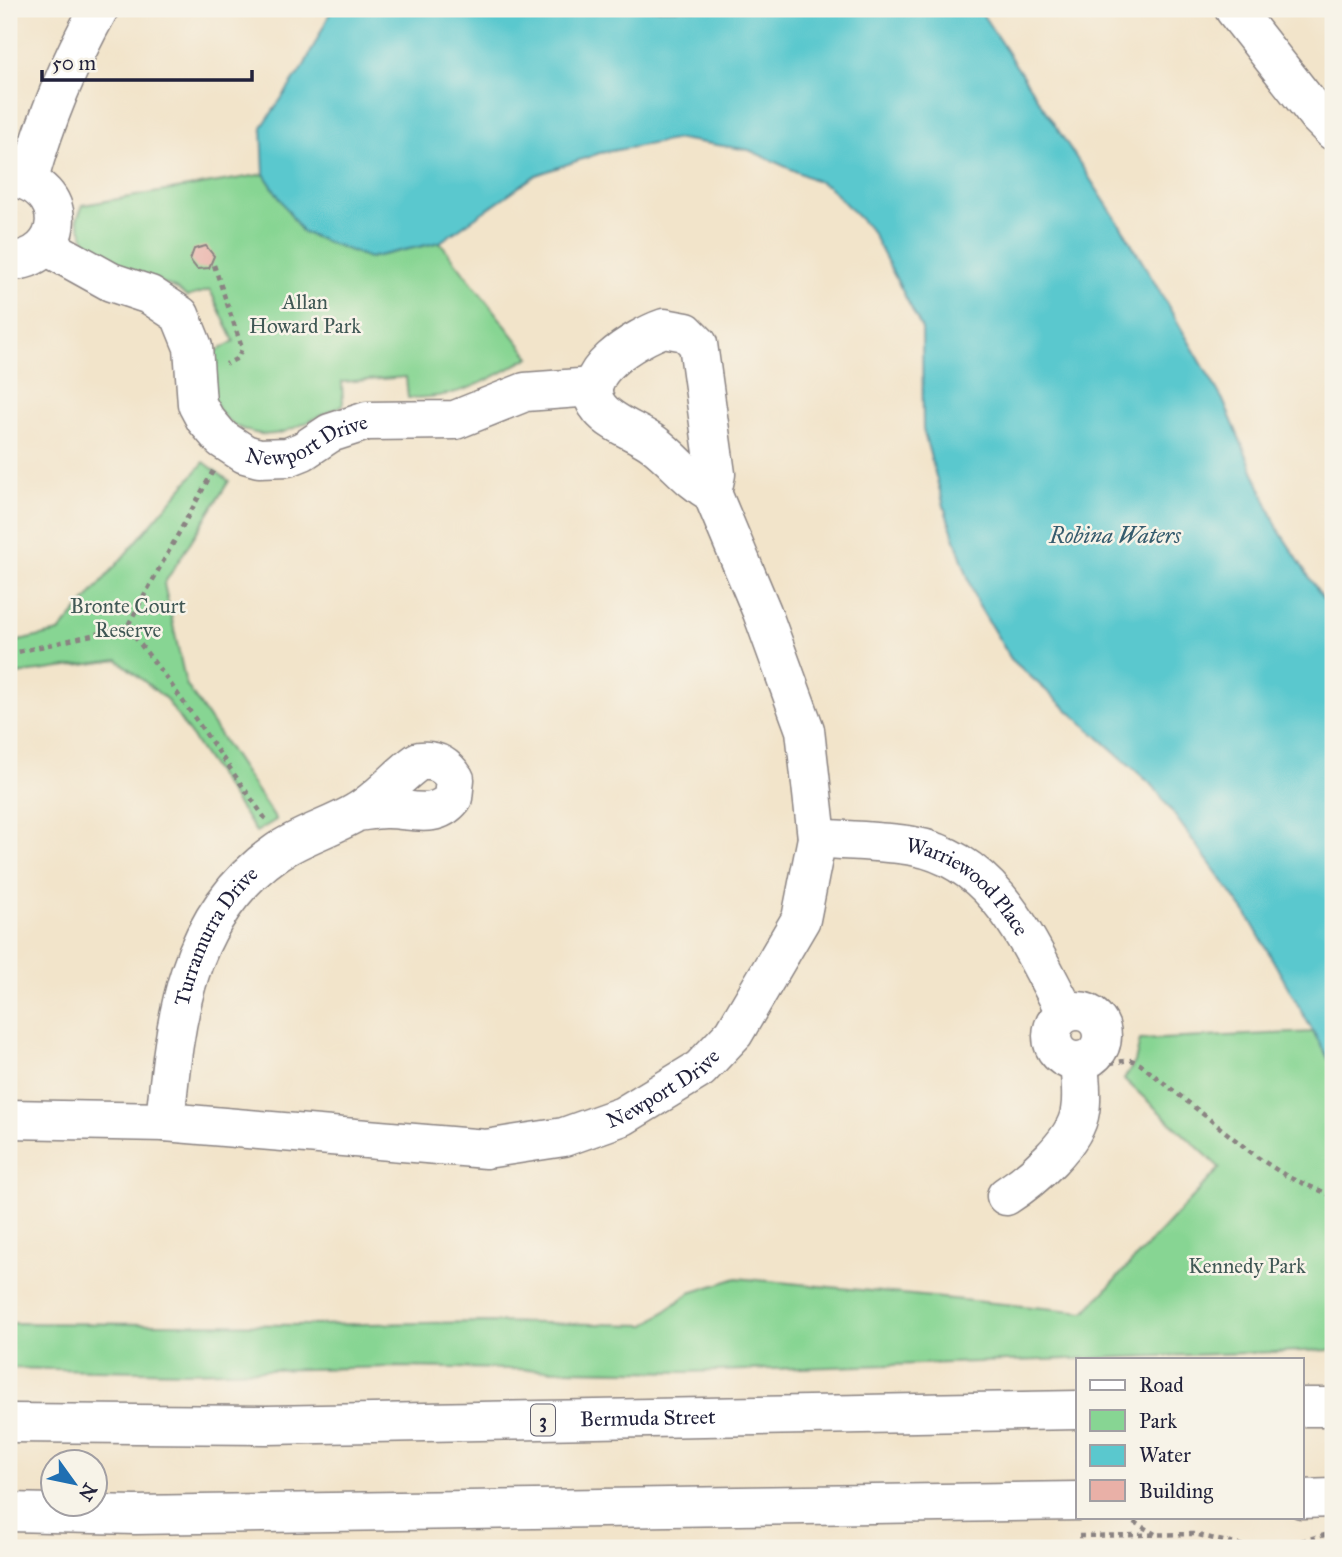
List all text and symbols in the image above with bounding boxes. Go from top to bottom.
scale bar [42,38,252,82]
text: 50 m [52,50,97,76]
park label: Allan Howard Park [249,289,361,339]
street label: Newport Drive [243,409,371,472]
water label: Robina Waters [1048,521,1181,549]
park label: Bronte Court Reserve [70,593,186,643]
street label: Warriewood Place [904,832,1035,941]
street label: Turramurra Drive [169,860,263,1008]
street label: Newport Drive [603,1043,725,1134]
park label: Kennedy Park [1188,1253,1306,1279]
legend [1076,1358,1304,1518]
text: Road [1139,1372,1184,1398]
road number: 3 [531,1404,555,1436]
street label: Bermuda Street [580,1404,716,1432]
text: Park [1139,1408,1177,1434]
text: Water [1139,1442,1191,1468]
north arrow [38,1448,108,1518]
text: Building [1139,1478,1213,1504]
text: N [74,1479,102,1505]

